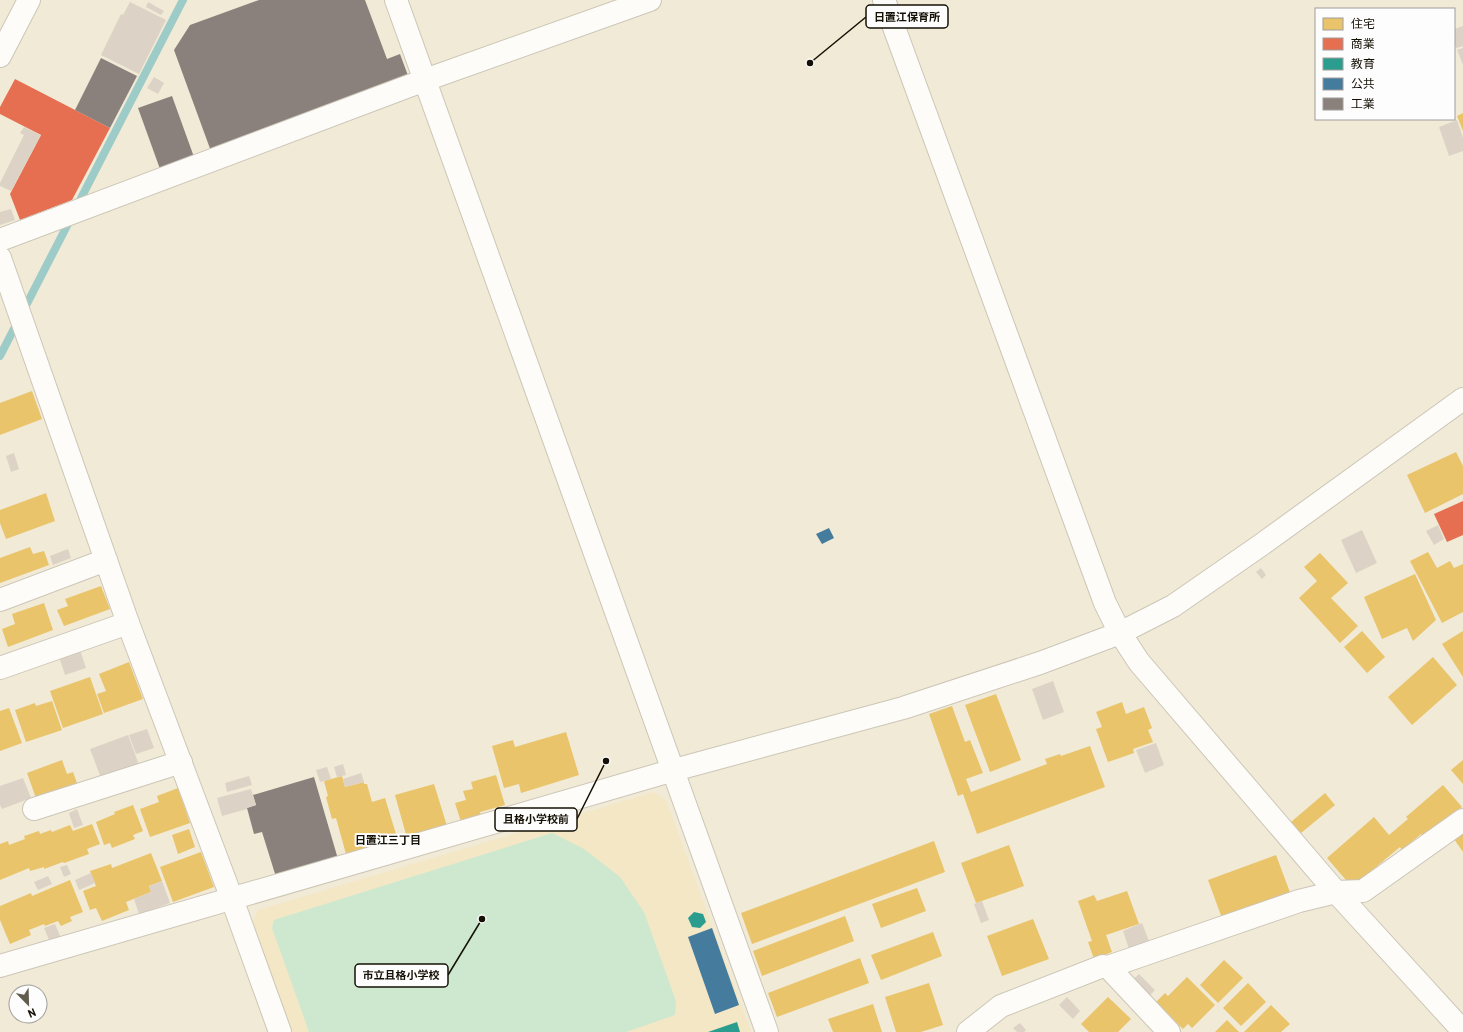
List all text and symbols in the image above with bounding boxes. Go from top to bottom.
callout: 日置江保育所 [866,5,948,28]
legend [1315,8,1455,120]
text: 日置江保育所 [874,10,940,23]
text: 住宅 [1351,16,1375,30]
text: 商業 [1351,36,1375,50]
text: 教育 [1351,56,1375,70]
text: 公共 [1351,76,1375,90]
text: 工業 [1351,96,1375,110]
callout: 且格小学校前 [495,808,577,831]
text: 且格小学校前 [503,812,569,825]
district label: 日置江三丁目 [355,833,421,846]
callout: 市立且格小学校 [355,964,448,987]
text: 市立且格小学校 [363,968,440,981]
north arrow [8,984,48,1024]
text: N [26,1006,38,1021]

